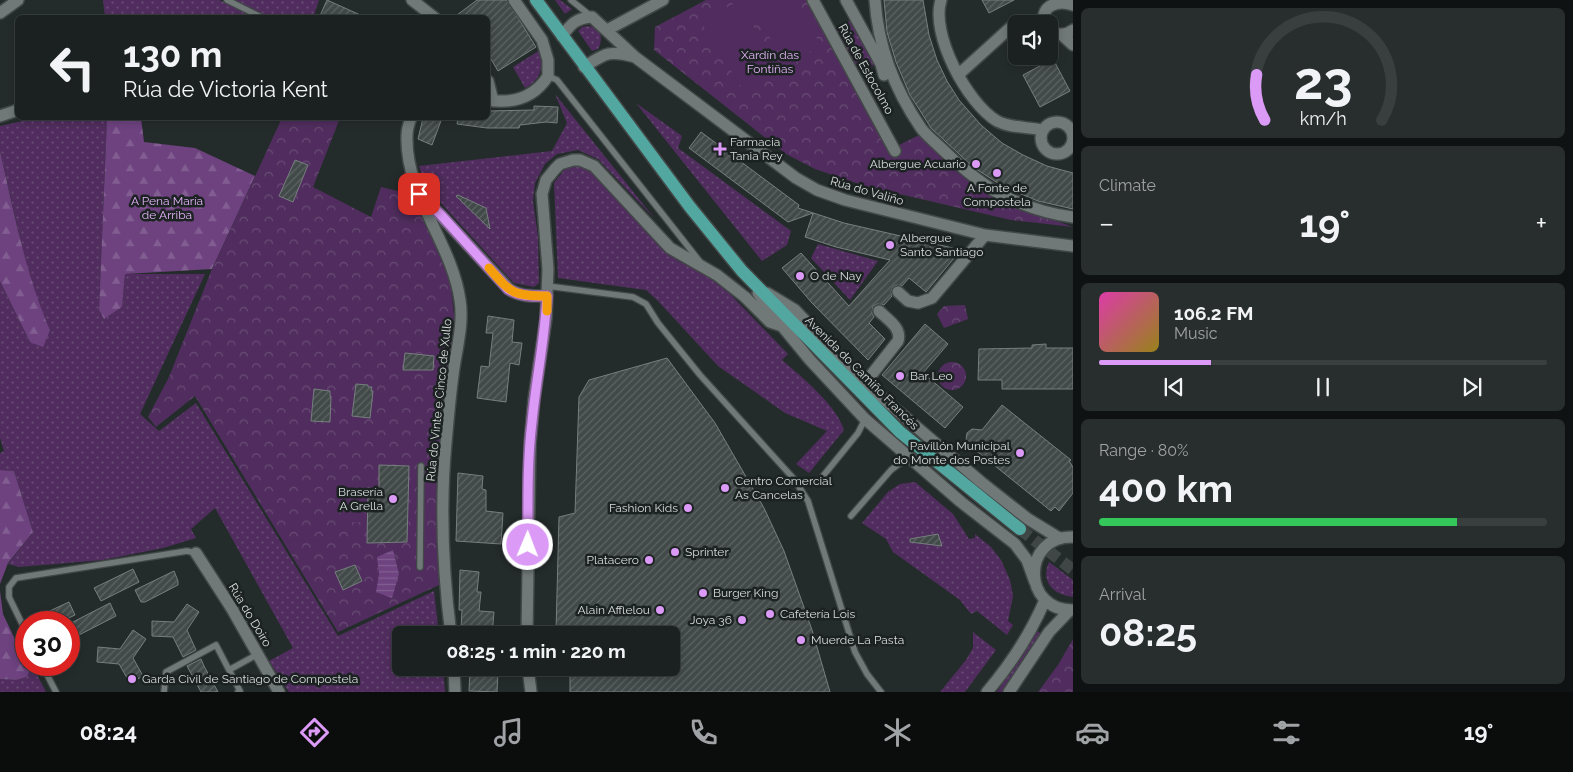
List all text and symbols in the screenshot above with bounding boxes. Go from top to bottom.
map controls [1008,15,1058,65]
button: sound [1008,15,1058,65]
street label: Rúa de Estocolmo [835,21,897,117]
text: 130 m [123,34,222,75]
icon: left [40,35,105,100]
park label: Xardín das Fontiñas [741,48,799,76]
text: 23 [1294,50,1352,111]
text: Rúa de Victoria Kent [123,76,328,102]
text: km/h [1299,108,1347,129]
place label: Farmacia Tania Rey [730,135,783,163]
marker: Farmacia Tania Rey [714,143,726,155]
place label: Albergue Acuario [870,157,966,171]
marker: Albergue Acuario [970,158,982,170]
marker: A Fonte de Compostela [991,167,1003,179]
pin [398,173,440,215]
street label: Rúa do Valiño [829,174,905,208]
text: Climate [1099,176,1156,195]
icon: arrive [405,180,433,208]
place label: A Fonte de Compostela [963,181,1031,209]
park label: A Pena María de Arriba [131,194,203,222]
text: 19° [1299,201,1350,246]
text: − [1099,207,1114,240]
text: + [1535,207,1547,240]
place label: Albergue Santo Santiago [900,231,983,259]
marker: Albergue Santo Santiago [884,239,896,251]
place label: O de Nay [810,269,862,283]
marker: O de Nay [794,270,806,282]
text: 106.2 FM [1174,302,1253,324]
street label: Avenida do Camiño Francés [802,313,922,433]
street label: Rúa do Vinte e Cinco de Xullo [423,318,455,482]
text: Music [1174,324,1218,343]
place label: Bar Leo [910,369,953,383]
marker: Bar Leo [894,370,906,382]
icon: previous [1160,373,1188,401]
icon: pause [1309,373,1337,401]
icon: next [1458,373,1486,401]
place label: Pavillón Municipal do Monte dos Postes [893,439,1011,467]
text: Range · 80% [1099,441,1189,460]
marker: Pavillón Municipal do Monte dos Postes [1014,447,1026,459]
text: 400 km [1099,466,1233,511]
place label: Centro Comercial As Cancelas [735,474,833,502]
marker: Centro Comercial As Cancelas [719,482,731,494]
place label: Brasería A Grella [338,485,383,513]
marker: Brasería A Grella [387,493,399,505]
place label: Fashion Kids [609,501,678,515]
marker: Fashion Kids [682,502,694,514]
position arrow [501,518,553,570]
place label: Sprinter [685,545,729,559]
marker: Sprinter [669,546,681,558]
place label: Platacero [586,553,639,567]
marker: Platacero [643,554,655,566]
street label: Rúa do Doiro [226,581,274,649]
text: Arrival [1099,585,1146,604]
place label: Burger King [713,586,778,600]
marker: Burger King [697,587,709,599]
place label: Alain Afflelou [577,603,650,617]
marker: Alain Afflelou [654,604,666,616]
place label: Cafetería Lois [780,607,855,621]
marker: Cafetería Lois [764,608,776,620]
text: 08:25 [1099,610,1197,655]
speed limit sign: 30 [15,611,80,676]
place label: Joya 36 [690,613,732,627]
marker: Joya 36 [736,614,748,626]
place label: Muerde La Pasta [811,633,904,647]
marker: Muerde La Pasta [795,634,807,646]
text: 08:25 · 1 min · 220 m [446,640,626,662]
place label: Garda Civil de Santiago de Compostela [142,672,358,686]
marker: Garda Civil de Santiago de Compostela [126,673,138,685]
icon: directions [297,715,332,750]
icon: music [491,715,526,750]
icon: phone [686,715,721,750]
icon: climate [880,715,915,750]
icon: car [1075,715,1110,750]
icon: filters [1269,715,1304,750]
text: 08:24 [80,719,137,745]
text: 19° [1464,719,1493,745]

